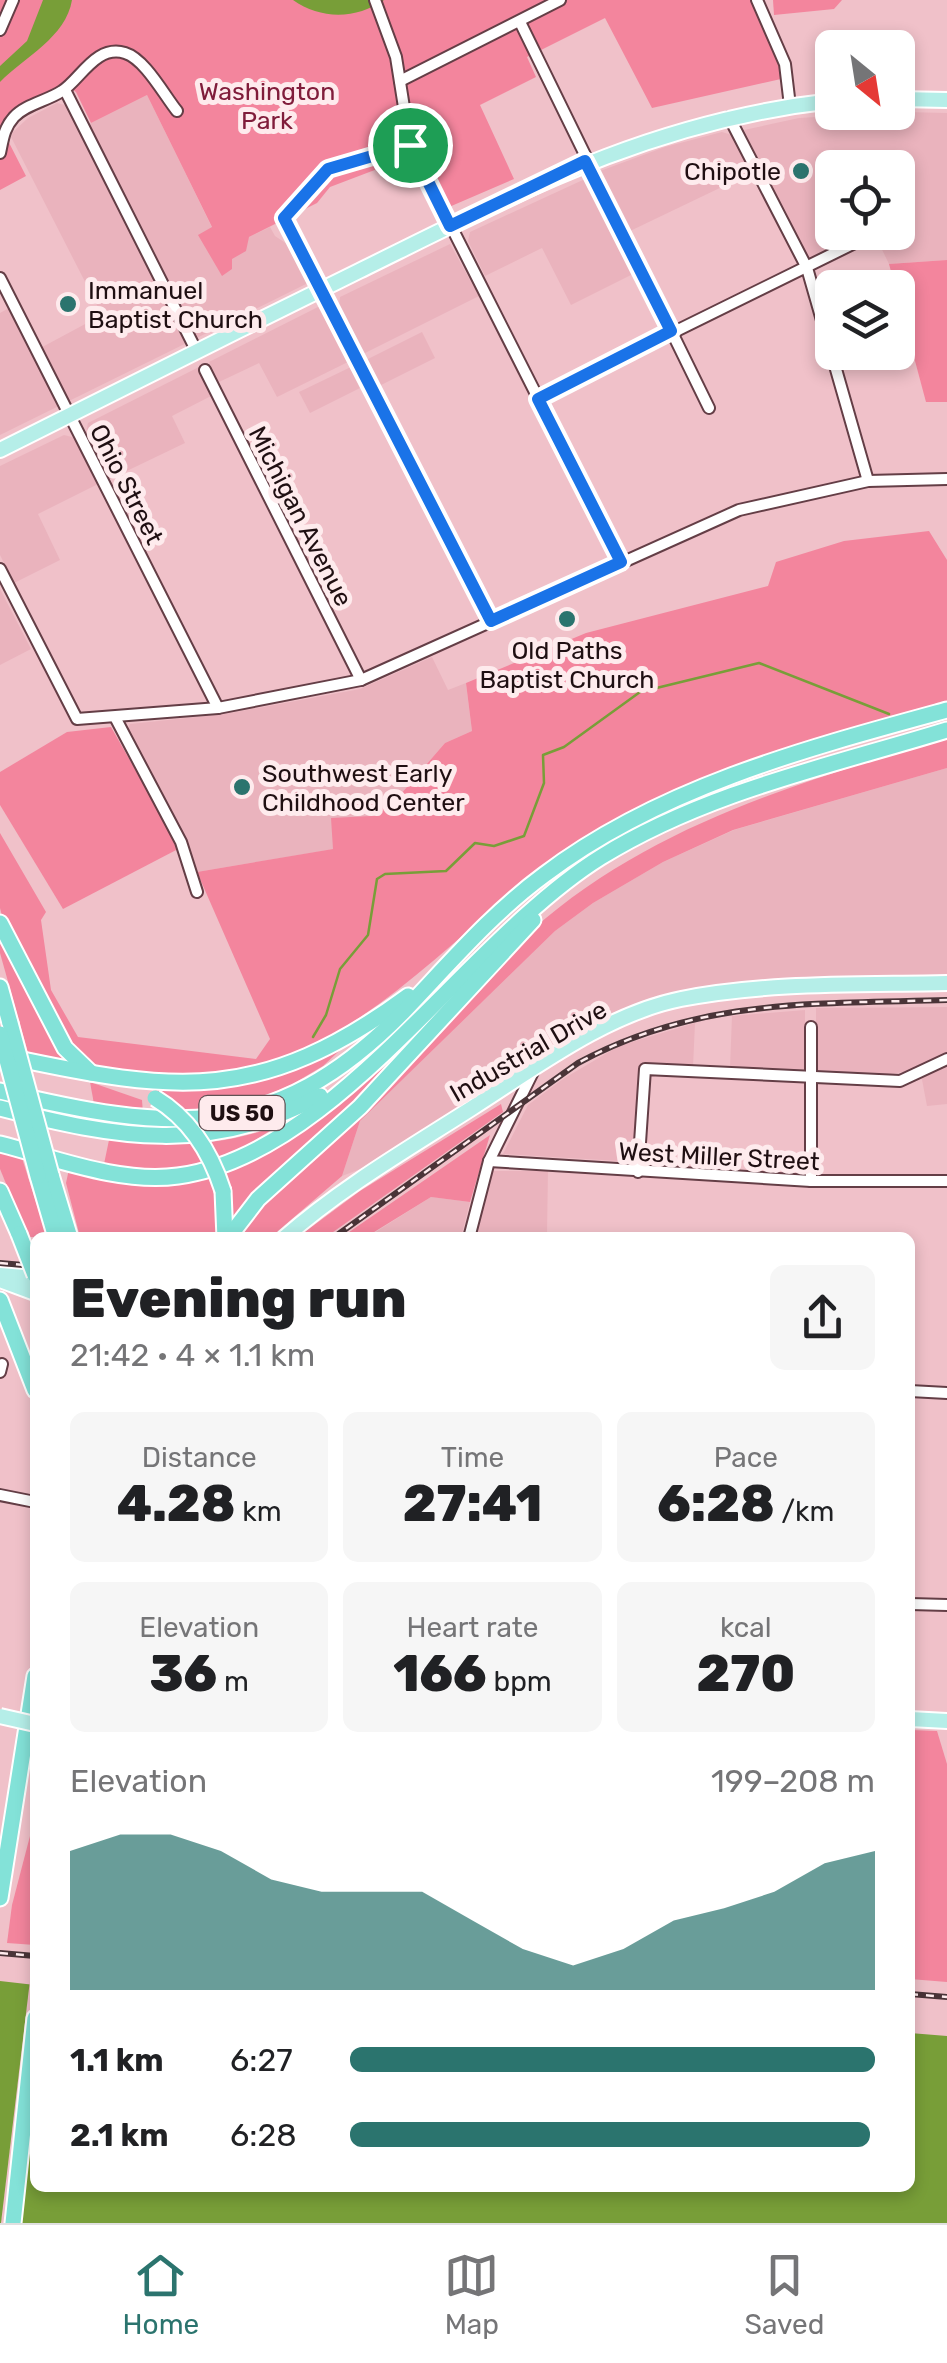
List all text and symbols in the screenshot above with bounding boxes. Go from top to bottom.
north arrow [815,30,915,130]
map controls [815,30,915,370]
park label: Washington Park [199,77,335,135]
pin [368,103,453,188]
icon: arrive [383,118,438,173]
button: locate [815,150,915,250]
place label: Chipotle [684,157,781,186]
marker: Chipotle [790,160,812,182]
button: layers [815,270,915,370]
place label: Immanuel Baptist Church [88,276,263,334]
marker: Immanuel Baptist Church [57,293,79,315]
street label: Ohio Street [84,419,169,549]
street label: Michigan Avenue [243,421,358,611]
marker: Old Paths Baptist Church [556,608,578,630]
place label: Old Paths Baptist Church [480,636,654,694]
place label: Southwest Early Childhood Center [262,759,465,817]
marker: Southwest Early Childhood Center [231,776,253,798]
street label: Industrial Drive [445,995,612,1108]
road number: US 50 [200,1096,284,1130]
street label: West Miller Street [618,1137,821,1176]
button: share [770,1265,875,1370]
text: Evening run [70,1266,407,1331]
text: 21:42 · 4 × 1.1 km [70,1336,315,1374]
text: Distance [142,1441,257,1474]
text: Time [441,1441,504,1474]
text: Pace [714,1441,778,1474]
text: 4.28 [117,1474,235,1534]
text: 27:41 [403,1474,542,1534]
text: 6:28 [657,1474,775,1534]
text: km [235,1495,282,1528]
text: /km [775,1495,834,1528]
text: Elevation [139,1611,259,1644]
text: Heart rate [407,1611,538,1644]
text: kcal [720,1611,772,1644]
text: 36 [149,1644,217,1704]
text: 166 [393,1644,487,1704]
text: 270 [696,1644,795,1704]
text: m [217,1665,249,1698]
text: bpm [487,1665,552,1698]
text: Elevation [70,1762,207,1800]
text: 199–208 m [711,1762,875,1800]
text: 1.1 km [70,2041,164,2079]
text: 6:27 [230,2041,293,2079]
text: 2.1 km [70,2116,169,2154]
text: 6:28 [230,2116,297,2154]
tab: Home [123,2248,199,2341]
tab: Map [444,2248,499,2341]
tab: Saved [744,2248,824,2341]

